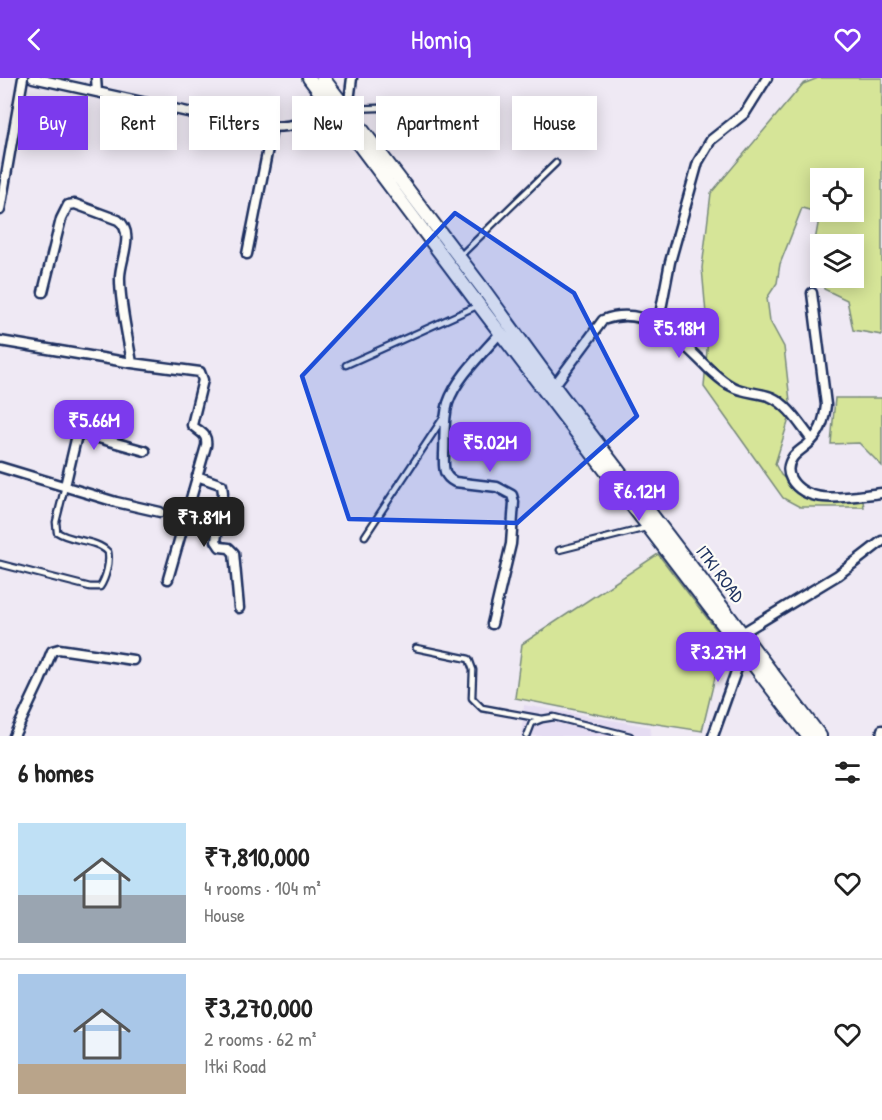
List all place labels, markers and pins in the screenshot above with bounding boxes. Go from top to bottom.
pin: ₹5.18M [630,308,728,359]
pin: ₹5.66M [45,400,143,451]
pin: ₹5.02M [441,422,539,473]
pin: ₹6.12M [590,471,688,522]
pin: ₹7.81M [155,497,253,548]
pin: ₹3.27M [669,632,767,683]

